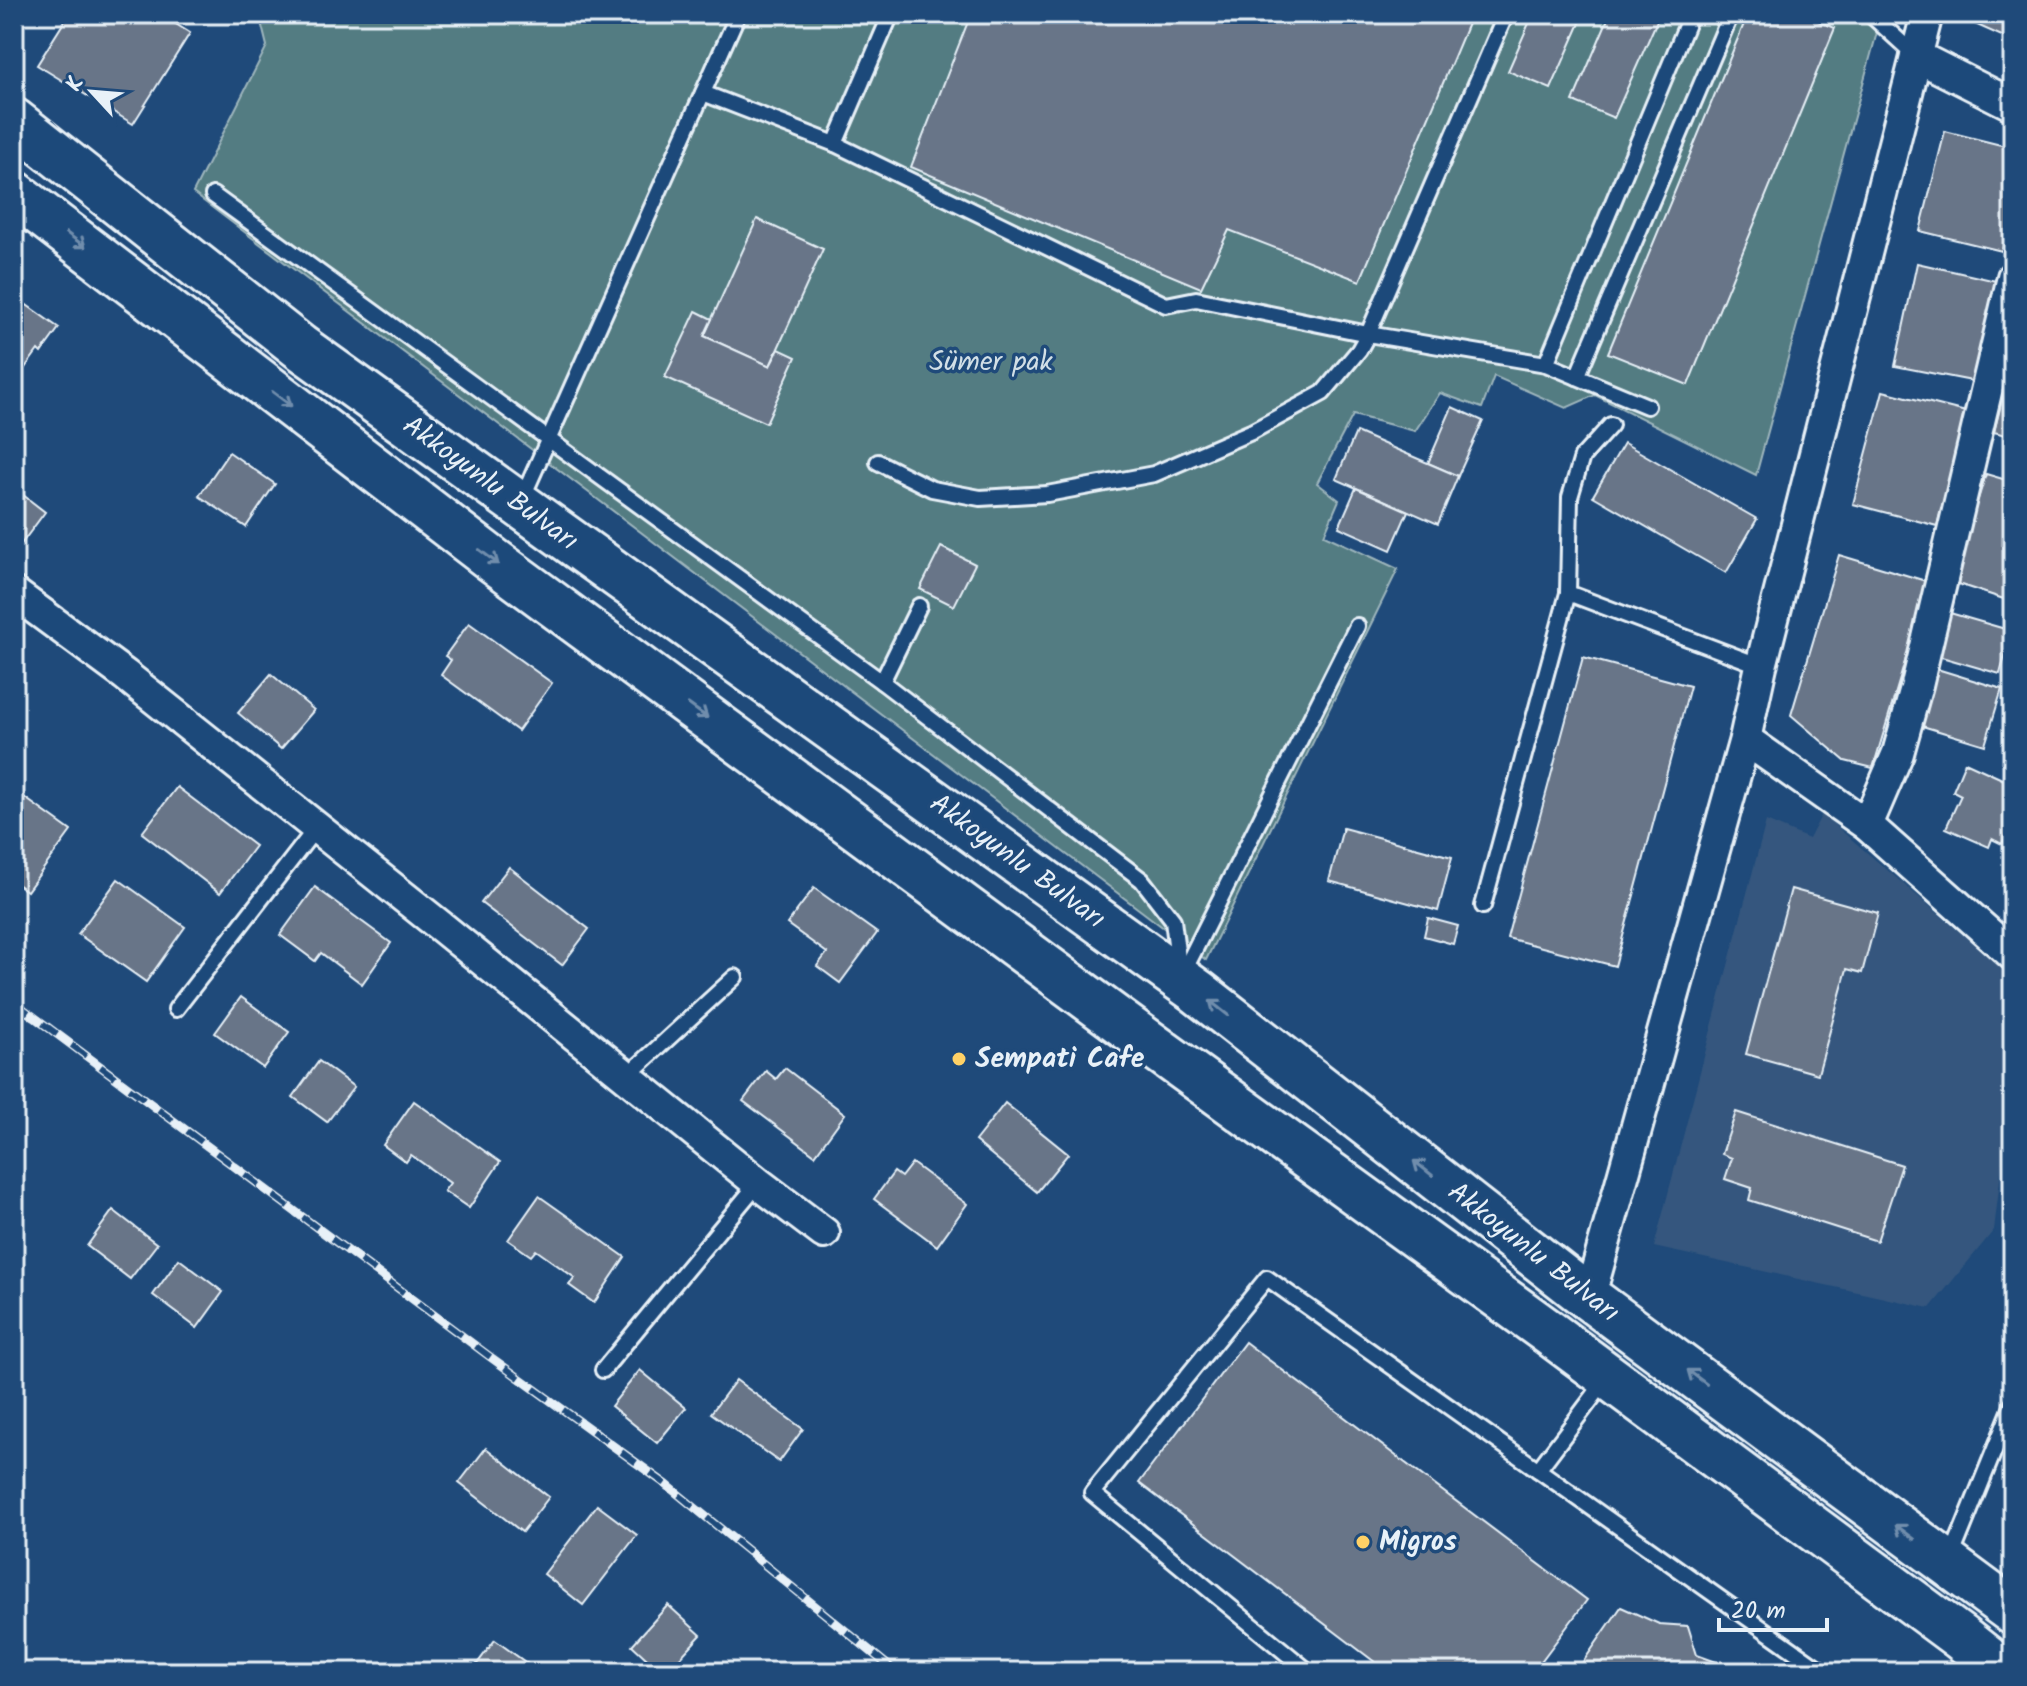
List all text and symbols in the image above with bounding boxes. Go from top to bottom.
north arrow [52,52,132,132]
text: K [58,71,95,98]
one-way arrow [65,232,86,249]
park label: Sümer pak [929,340,1054,385]
one-way arrow [271,390,292,407]
street label: Akkoyunlu Bulvarı [392,404,588,564]
one-way arrow [477,548,499,565]
one-way arrow [687,702,708,719]
street label: Akkoyunlu Bulvarı [919,782,1115,942]
one-way arrow [1208,1000,1230,1017]
place label: Sempati Cafe [975,1037,1145,1082]
marker: Sempati Cafe [950,1050,968,1068]
one-way arrow [1413,1159,1434,1177]
street label: Akkoyunlu Bulvarı [1437,1171,1629,1335]
one-way arrow [1686,1369,1708,1385]
place label: Migros [1379,1520,1457,1565]
one-way arrow [1895,1524,1917,1540]
marker: Migros [1354,1533,1372,1551]
scale bar [1719,1582,1827,1632]
text: 20 m [1731,1592,1786,1631]

